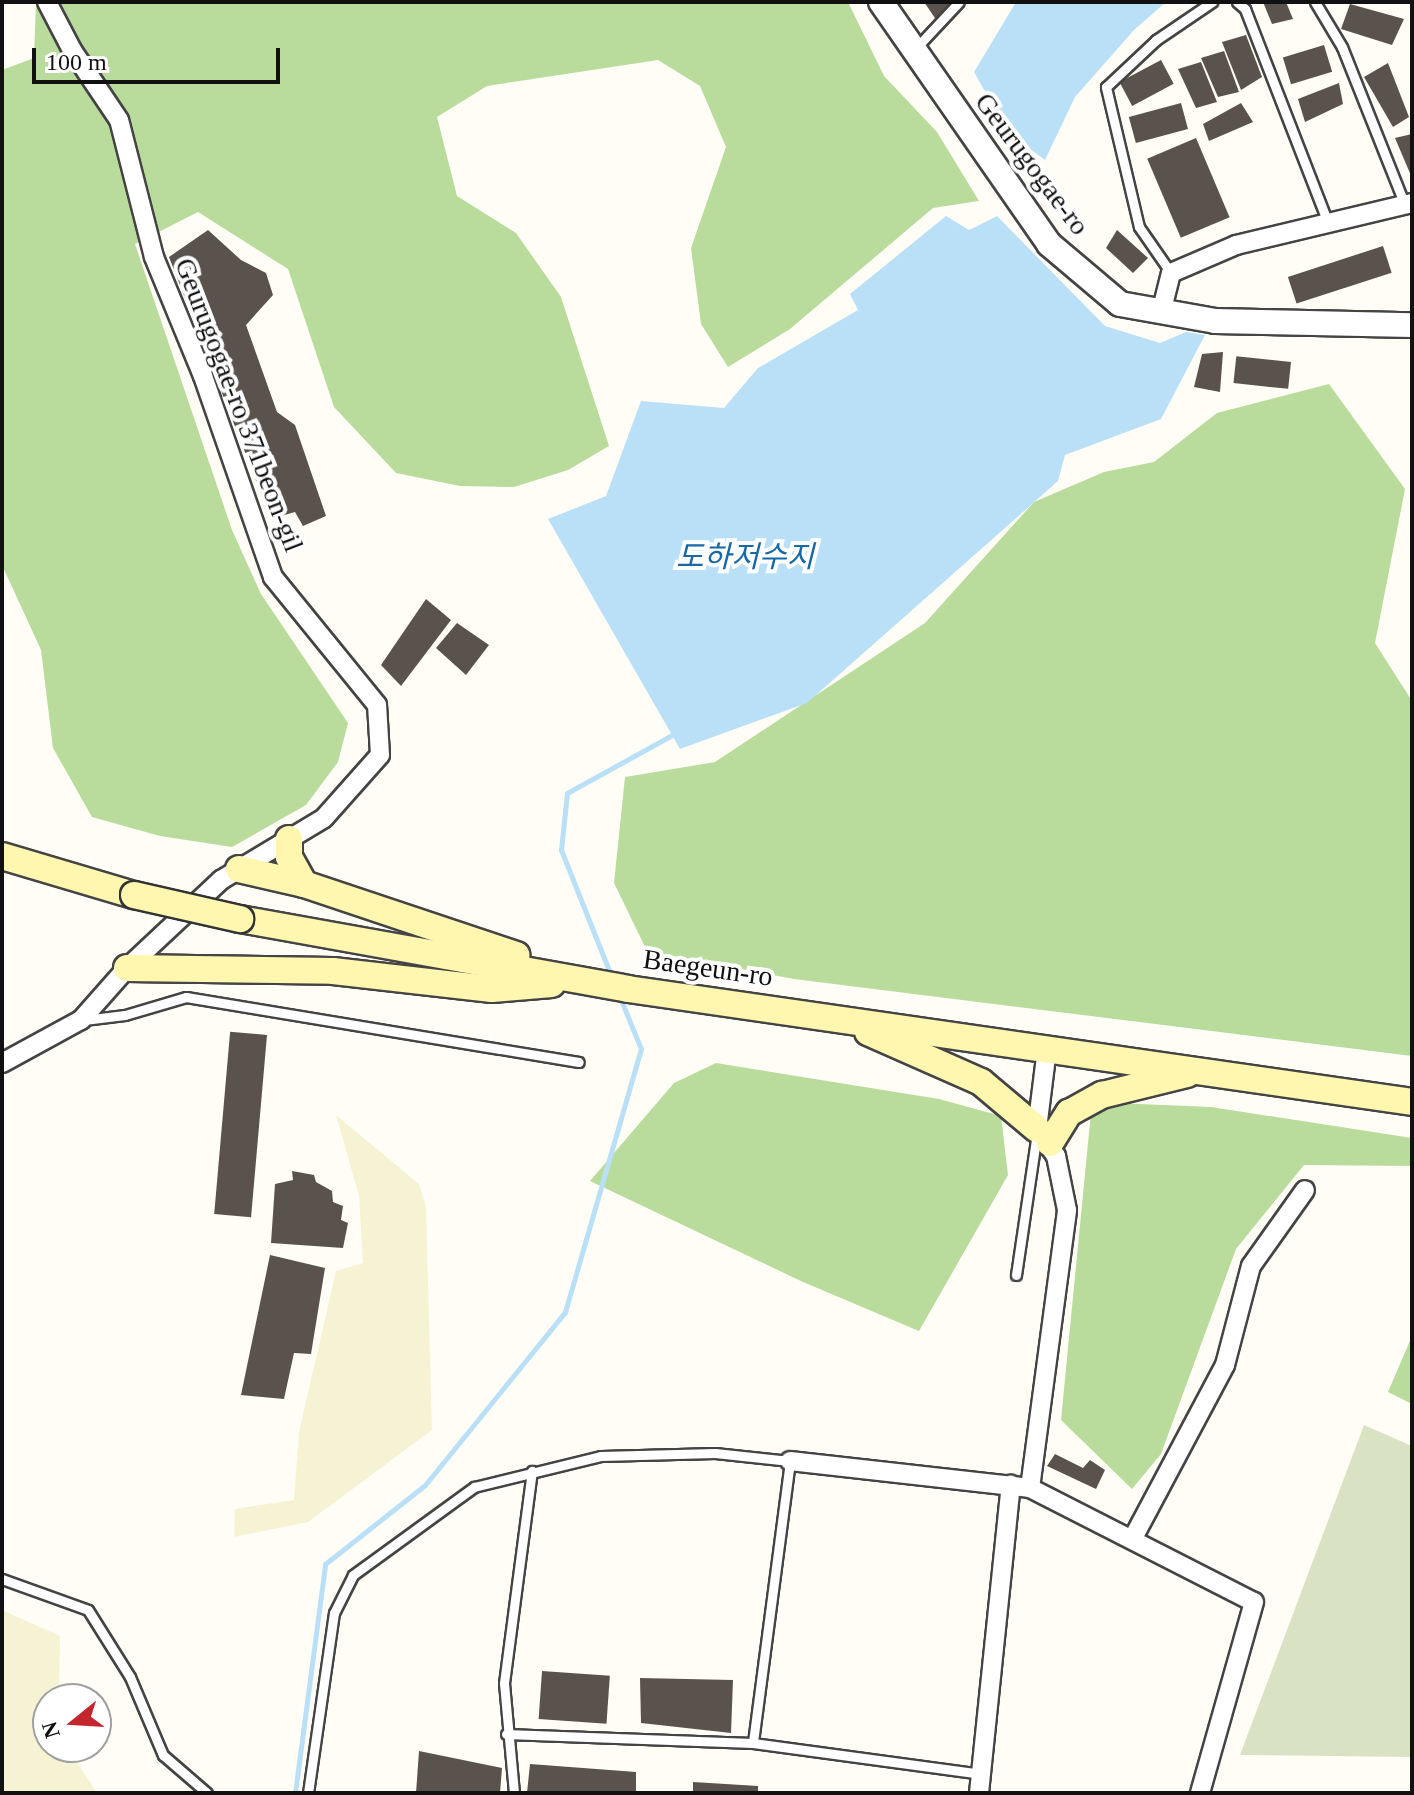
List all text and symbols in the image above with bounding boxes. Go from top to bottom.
scale bar [36,32,284,82]
text: 100 m [46,49,107,75]
street label: Geurugogae-ro [968,86,1096,242]
street label: Geurugogae-ro 371beon-gil [167,253,311,557]
water label: 도하저수지 [676,539,814,575]
street label: Baegeun-ro [641,942,775,994]
north arrow [32,1683,112,1763]
text: N [36,1719,65,1741]

